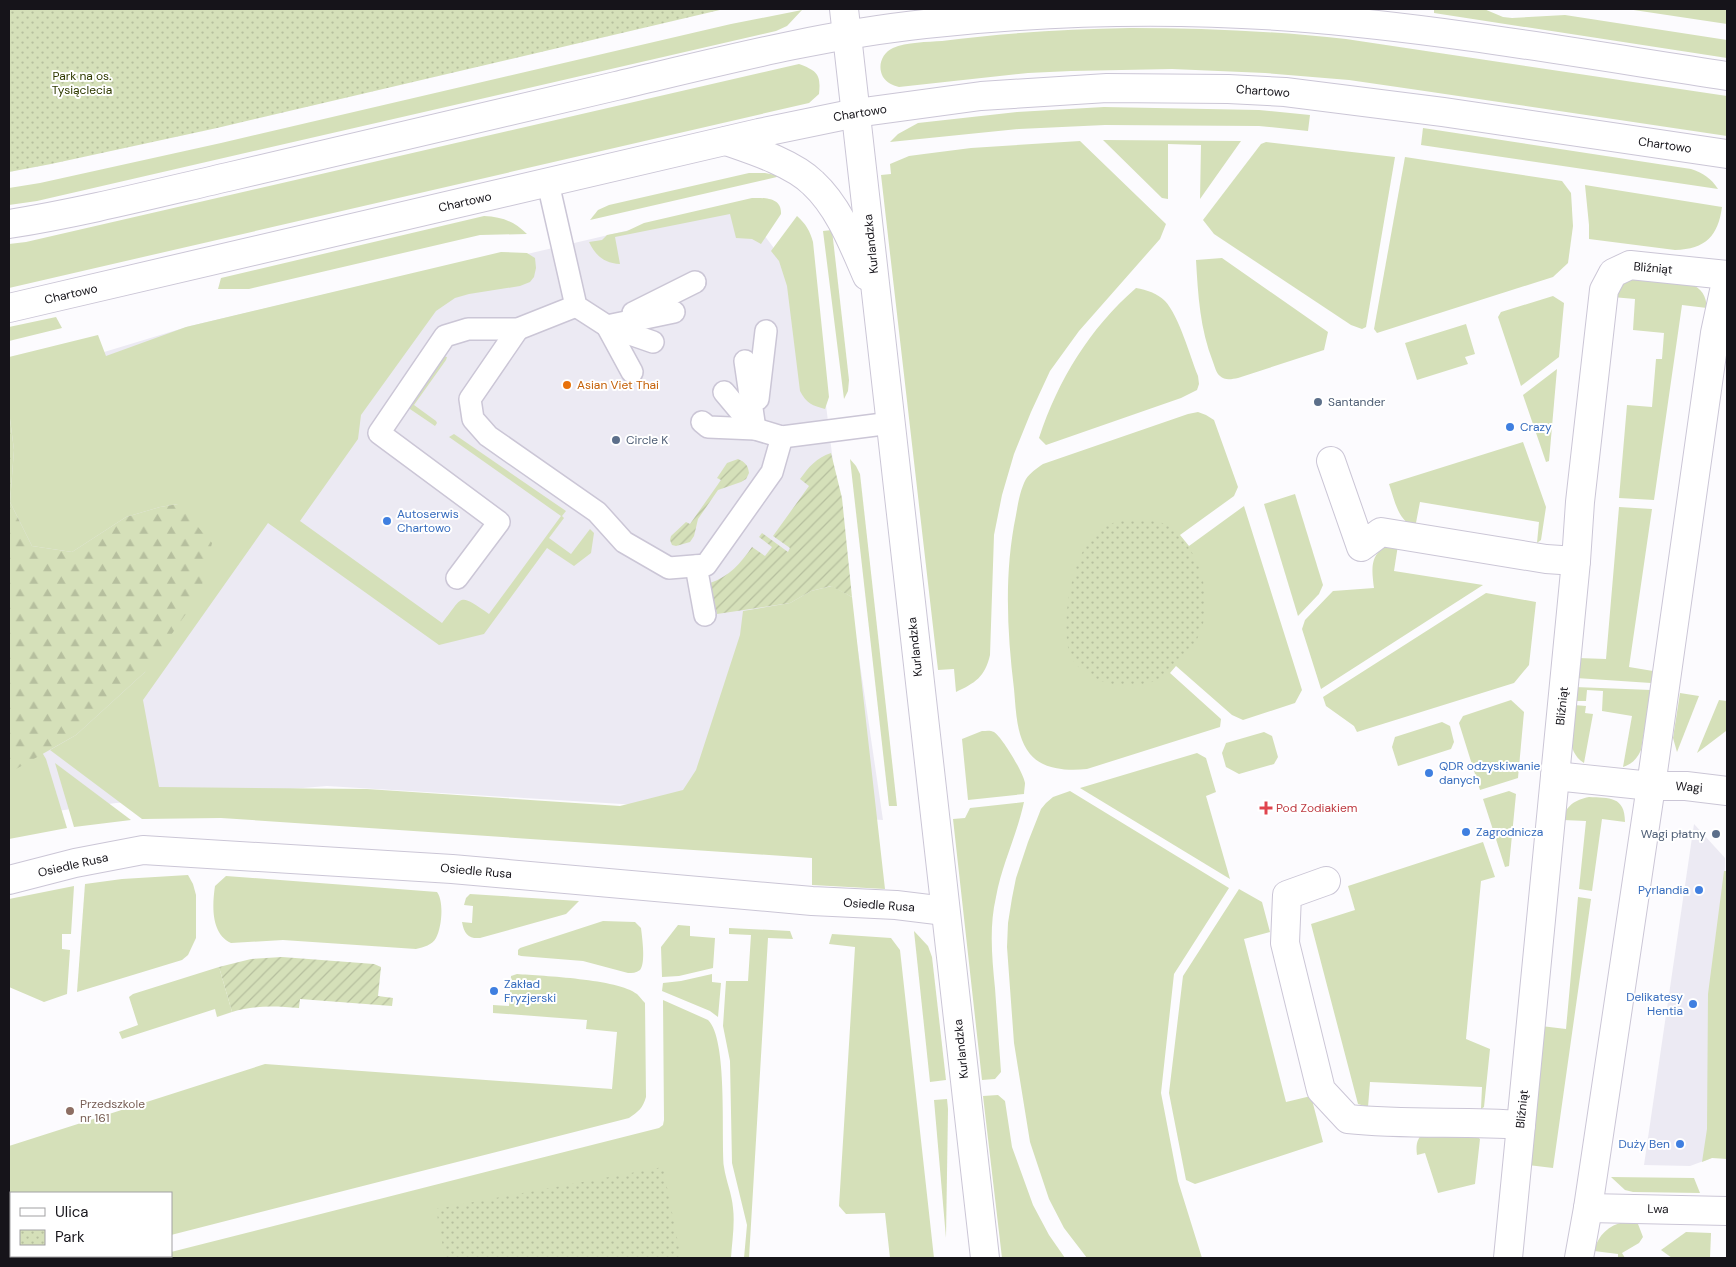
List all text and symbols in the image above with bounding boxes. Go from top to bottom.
park label: Park na os. Tysiąclecia [52,68,112,98]
street label: Chartowo [1236,81,1290,101]
street label: Chartowo [832,101,888,125]
street label: Chartowo [1637,133,1693,157]
street label: Chartowo [437,188,493,216]
street label: Kurlandzka [860,213,882,275]
street label: Bliźniąt [1633,258,1673,278]
street label: Chartowo [43,280,99,308]
place label: Asian Viet Thai [577,377,659,393]
marker: Asian Viet Thai [561,379,573,391]
place label: Santander [1328,394,1386,410]
marker: Santander [1312,396,1324,408]
place label: Crazy [1520,419,1552,435]
marker: Crazy [1504,421,1516,433]
place label: Circle K [626,432,668,448]
marker: Circle K [610,434,622,446]
place label: Autoserwis Chartowo [397,506,459,536]
marker: Autoserwis Chartowo [381,515,393,527]
street label: Kurlandzka [904,616,926,678]
street label: Bliźniąt [1552,685,1572,726]
place label: QDR odzyskiwanie danych [1439,758,1541,788]
marker: QDR odzyskiwanie danych [1423,767,1435,779]
street label: Wagi [1675,778,1703,796]
place label: Pod Zodiakiem [1276,800,1357,816]
marker: Pod Zodiakiem [1260,802,1272,814]
place label: Zagrodnicza [1476,824,1543,840]
marker: Zagrodnicza [1460,826,1472,838]
place label: Wagi płatny [1641,826,1706,842]
marker: Wagi płatny [1710,828,1722,840]
street label: Osiedle Rusa [36,849,110,881]
street label: Osiedle Rusa [440,860,512,882]
place label: Pyrlandia [1638,882,1689,898]
marker: Pyrlandia [1693,884,1705,896]
street label: Osiedle Rusa [843,895,915,915]
place label: Zakład Fryzjerski [504,976,556,1006]
marker: Zakład Fryzjerski [488,985,500,997]
place label: Delikatesy Hentia [1626,989,1683,1019]
marker: Delikatesy Hentia [1687,998,1699,1010]
street label: Kurlandzka [950,1018,972,1080]
street label: Bliźniąt [1512,1088,1532,1129]
place label: Przedszkole nr 161 [80,1096,145,1126]
marker: Przedszkole nr 161 [64,1105,76,1117]
place label: Duży Ben [1619,1136,1670,1152]
marker: Duży Ben [1674,1138,1686,1150]
legend [10,1192,172,1257]
street label: Lwa [1647,1201,1669,1217]
text: Ulica [55,1202,89,1222]
text: Park [55,1227,85,1247]

